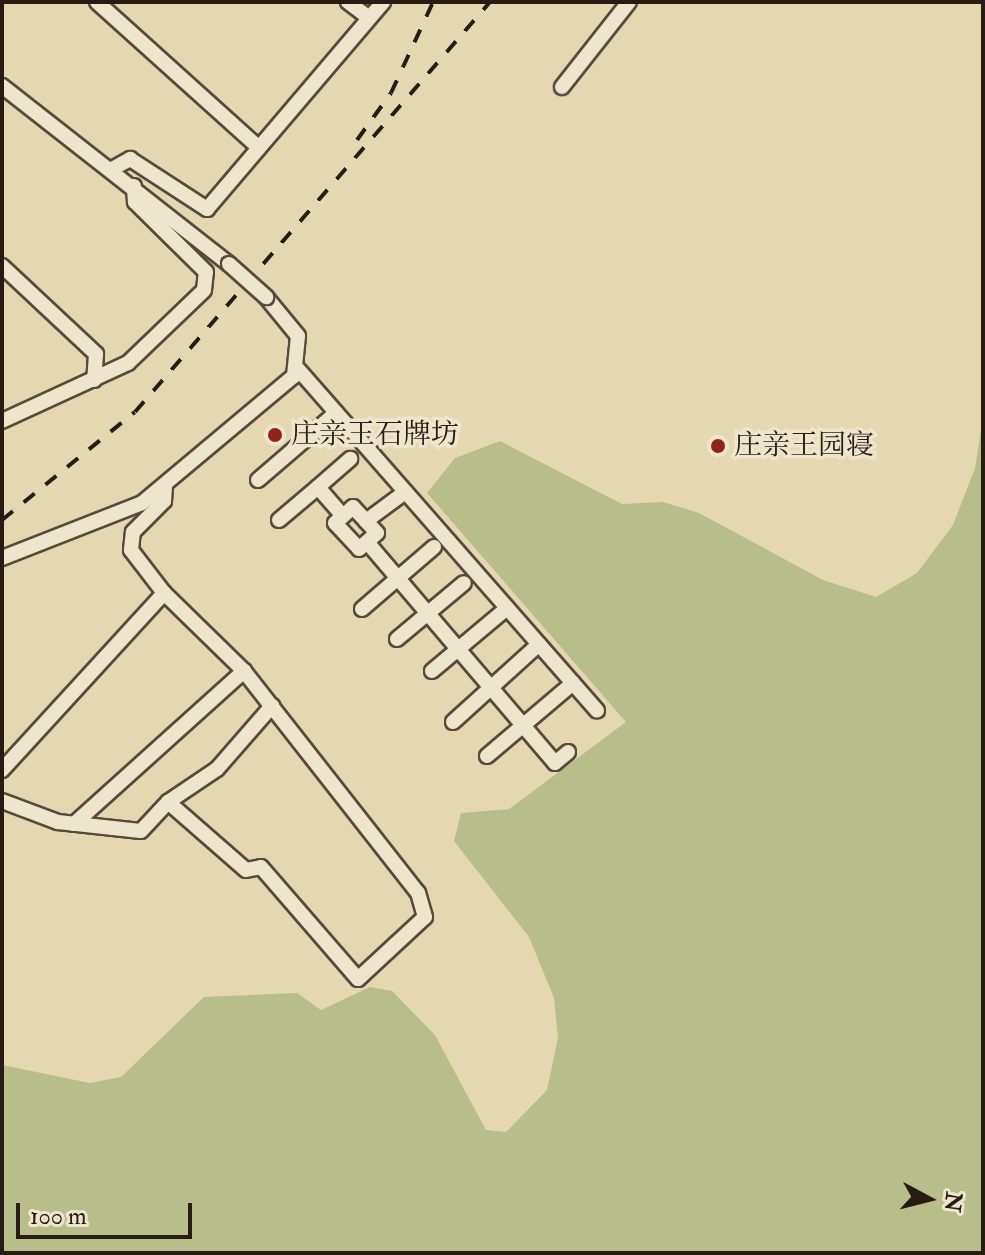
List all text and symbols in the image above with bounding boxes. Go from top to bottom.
place label: 庄亲王石牌坊 [291,418,459,452]
marker: 庄亲王石牌坊 [266,426,284,444]
place label: 庄亲王园寝 [734,429,874,463]
marker: 庄亲王园寝 [709,437,727,455]
north arrow [889,1159,969,1239]
scale bar [20,1187,196,1237]
text: N [938,1190,968,1213]
text: 100 m [30,1201,87,1232]

